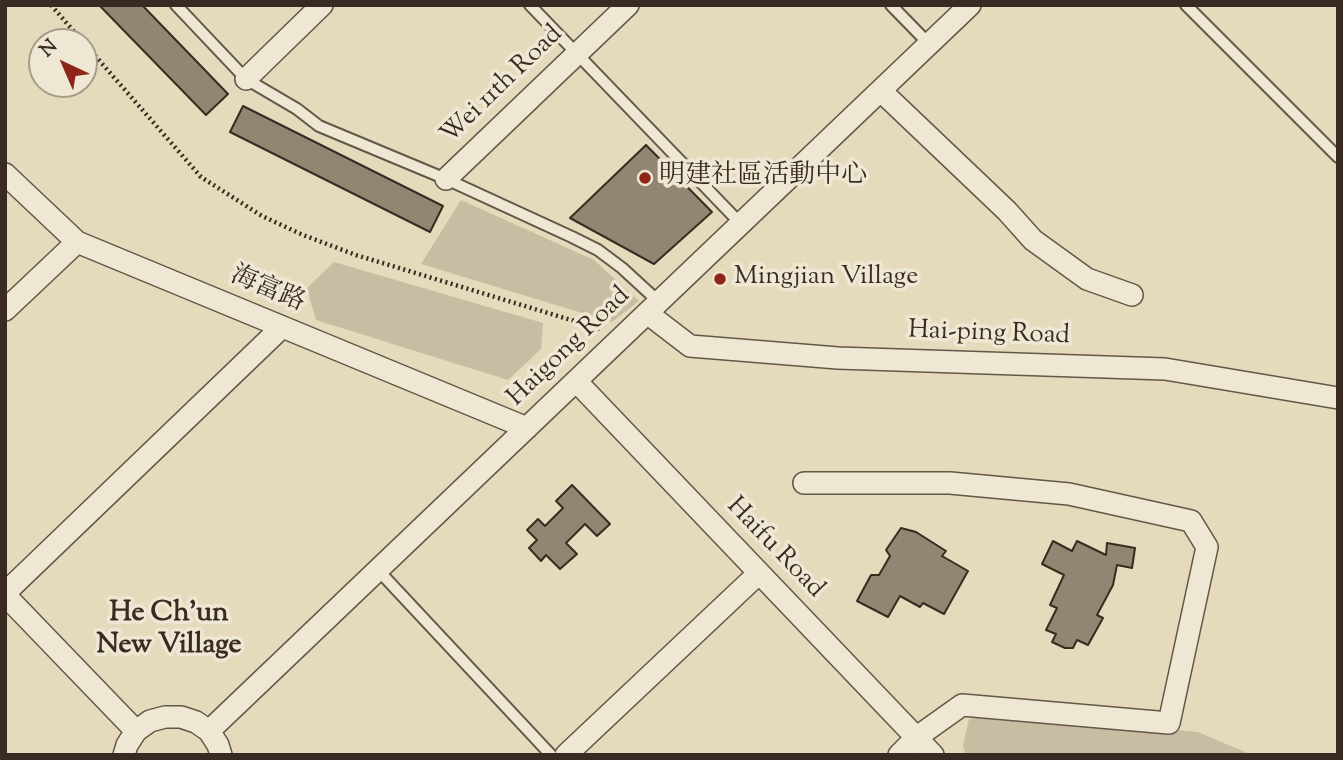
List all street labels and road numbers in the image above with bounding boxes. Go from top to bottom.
street label: Wei 11th Road [436,20,570,152]
street label: 海富路 [225,261,309,321]
street label: Haigong Road [502,282,638,414]
street label: Hai-ping Road [908,317,1070,353]
street label: Haifu Road [718,492,830,606]

